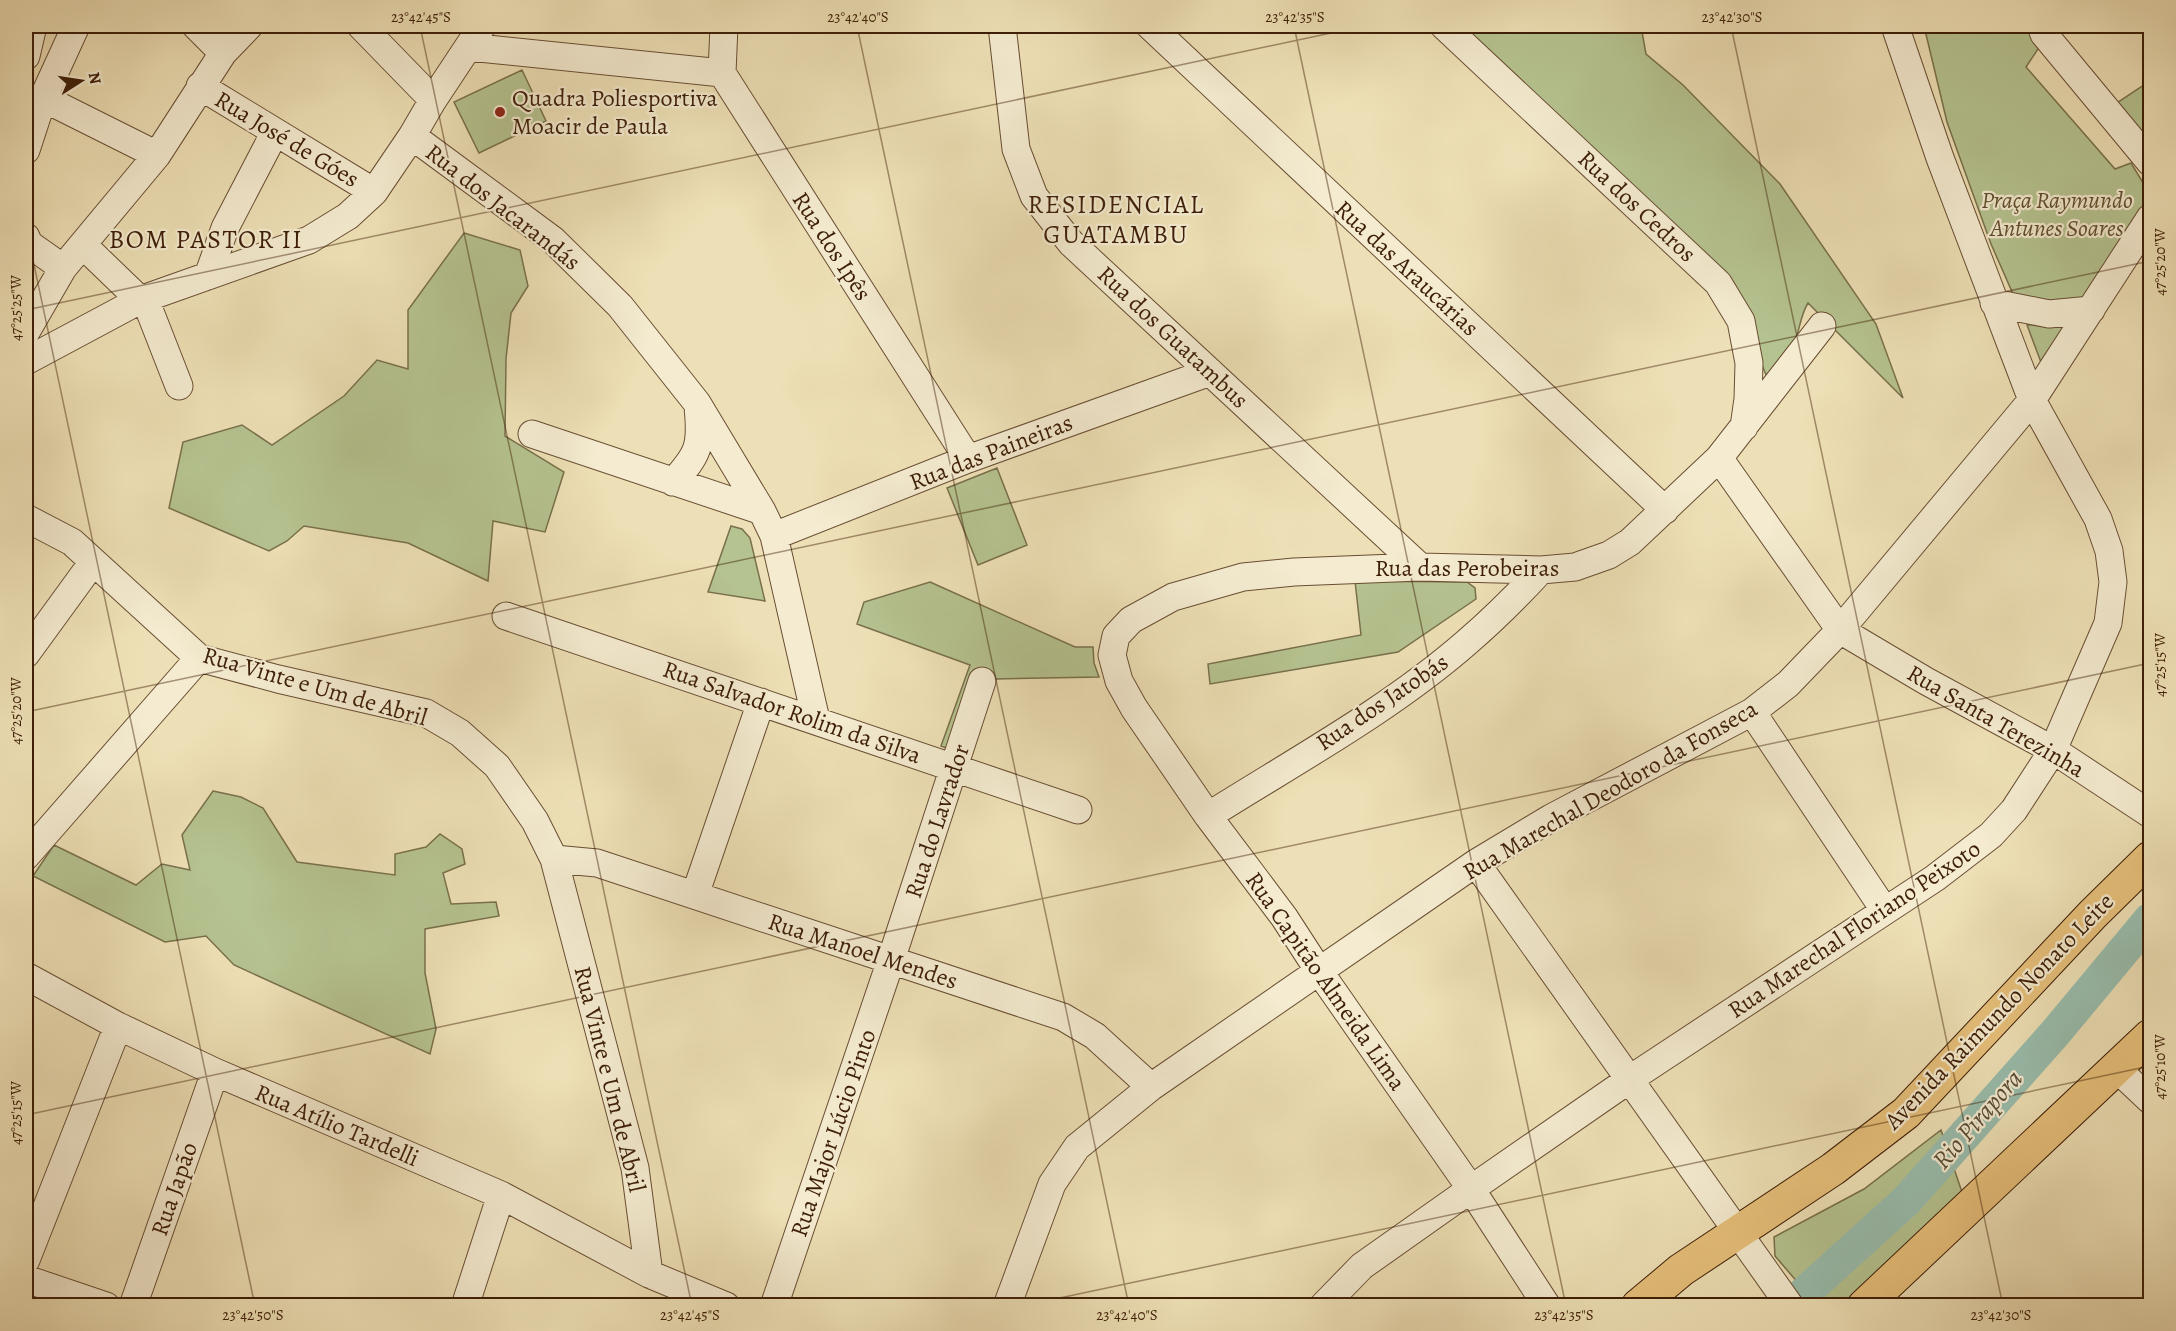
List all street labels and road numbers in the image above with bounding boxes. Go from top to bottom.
street label: Rua José de Góes [209,83,365,195]
street label: Rua dos Jacarandás [419,136,587,278]
street label: Rua dos Cedros [1571,143,1703,269]
street label: Rua dos Ipês [785,185,879,307]
street label: Rua das Araucárias [1328,193,1486,343]
street label: Rua dos Guatambus [1091,259,1255,415]
street label: Rua das Paineiras [905,406,1077,498]
street label: Rua das Perobeiras [1375,552,1559,584]
street label: Rua Vinte e Um de Abril [199,639,431,733]
street label: Rua dos Jatobás [1310,646,1454,758]
street label: Rua Salvador Rolim da Silva [659,653,926,772]
street label: Rua Santa Terezinha [1901,657,2091,785]
street label: Rua Marechal Deodoro da Fonseca [1457,692,1764,888]
street label: Rua do Lavrador [897,740,977,902]
street label: Rua Marechal Floriano Peixoto [1721,832,1987,1026]
street label: Rua Capitão Almeida Lima [1238,865,1414,1097]
street label: Avenida Raimundo Nonato Leite [1877,886,2121,1137]
street label: Rua Manoel Mendes [764,905,962,997]
street label: Rua Vinte e Um de Abril [566,963,654,1196]
street label: Rua Major Lúcio Pinto [782,1025,884,1241]
street label: Rua Atílio Tardelli [250,1076,424,1174]
street label: Rua Japão [143,1138,205,1240]

